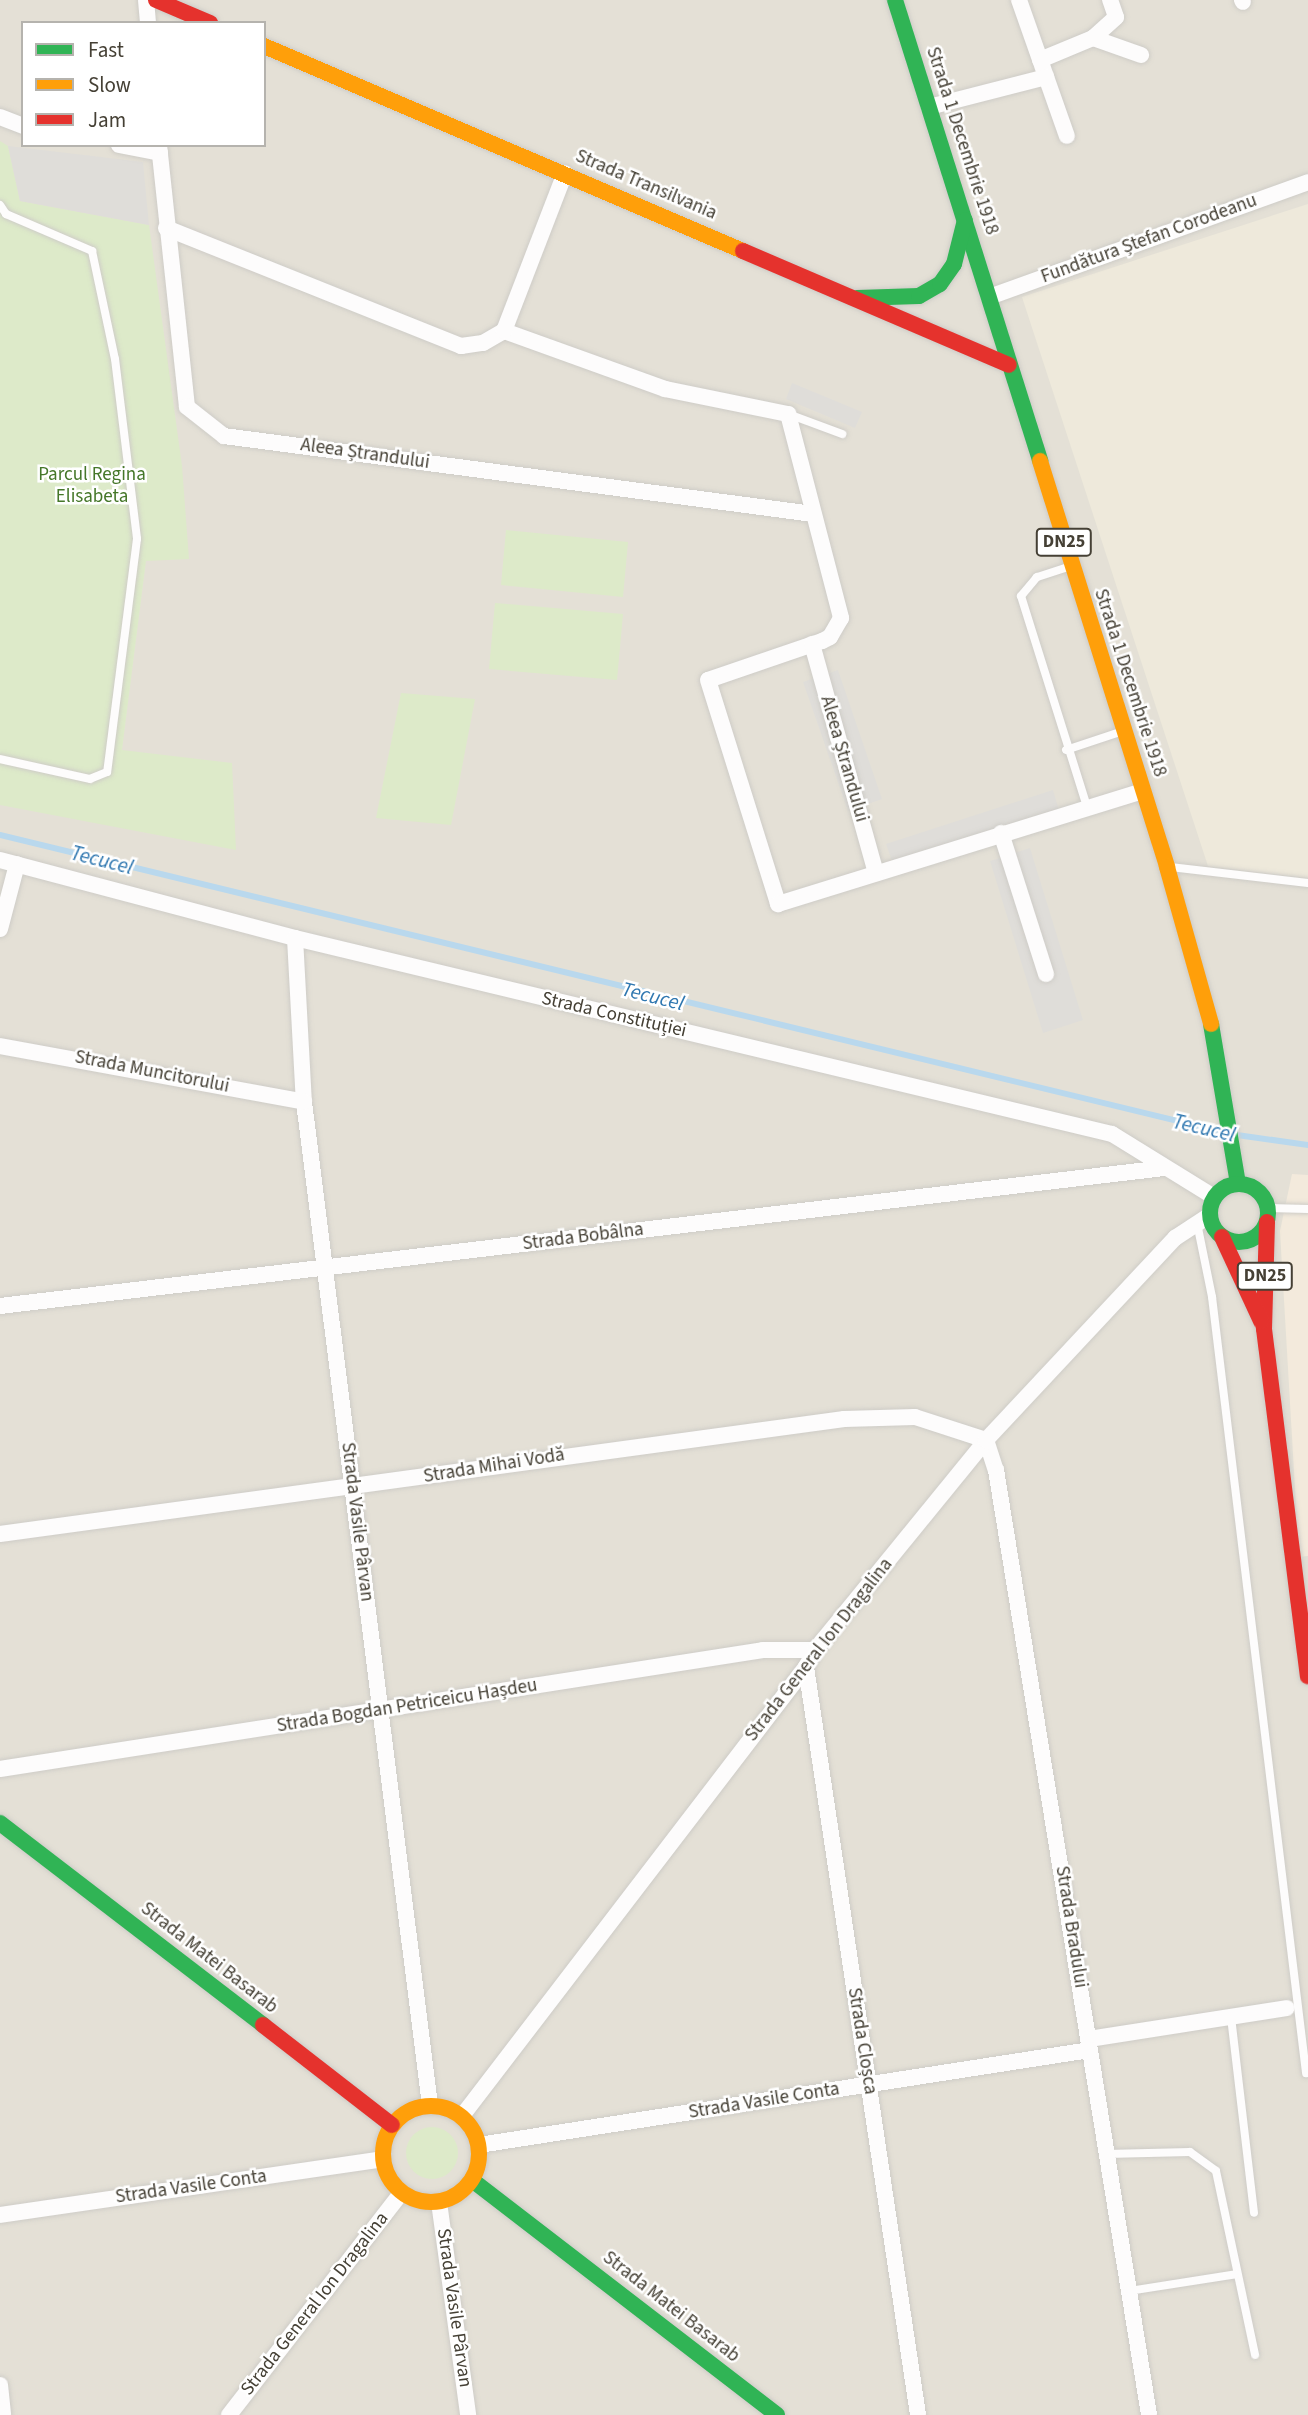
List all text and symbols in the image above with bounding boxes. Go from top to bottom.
legend [21,21,266,147]
text: Fast [88,35,124,65]
street label: Strada 1 Decembrie 1918 [921,44,1003,238]
text: Slow [88,70,131,100]
text: Jam [88,105,126,135]
street label: Strada Transilvania [572,145,720,225]
street label: Fundătura Ștefan Corodeanu [1038,189,1260,289]
street label: Aleea Ștrandului [299,434,431,474]
park label: Parcul Regina Elisabeta [38,464,146,508]
road number: DN25 [1034,528,1094,556]
street label: Strada 1 Decembrie 1918 [1089,586,1171,780]
street label: Aleea Ștrandului [815,693,873,825]
water label: Tecucel [68,840,136,880]
water label: Tecucel [619,976,687,1016]
street label: Strada Constituției [539,987,689,1043]
street label: Strada Muncitorului [73,1046,231,1098]
water label: Tecucel [1170,1109,1238,1147]
street label: Strada Bobâlna [521,1218,645,1256]
road number: DN25 [1235,1261,1295,1290]
street label: Strada Vasile Pârvan [336,1441,378,1603]
street label: Strada Mihai Vodă [422,1444,566,1488]
street label: Strada General Ion Dragalina [740,1554,898,1746]
street label: Strada Bogdan Petriceicu Hașdeu [275,1674,539,1738]
street label: Strada Bradului [1050,1864,1092,1990]
street label: Strada Matei Basarab [136,1897,282,2019]
street label: Strada Cloșca [842,1986,882,2096]
street label: Strada Vasile Conta [687,2078,841,2124]
street label: Strada Vasile Conta [114,2165,268,2209]
street label: Strada General Ion Dragalina [236,2208,394,2400]
street label: Strada Vasile Pârvan [432,2227,476,2389]
street label: Strada Matei Basarab [598,2246,744,2368]

